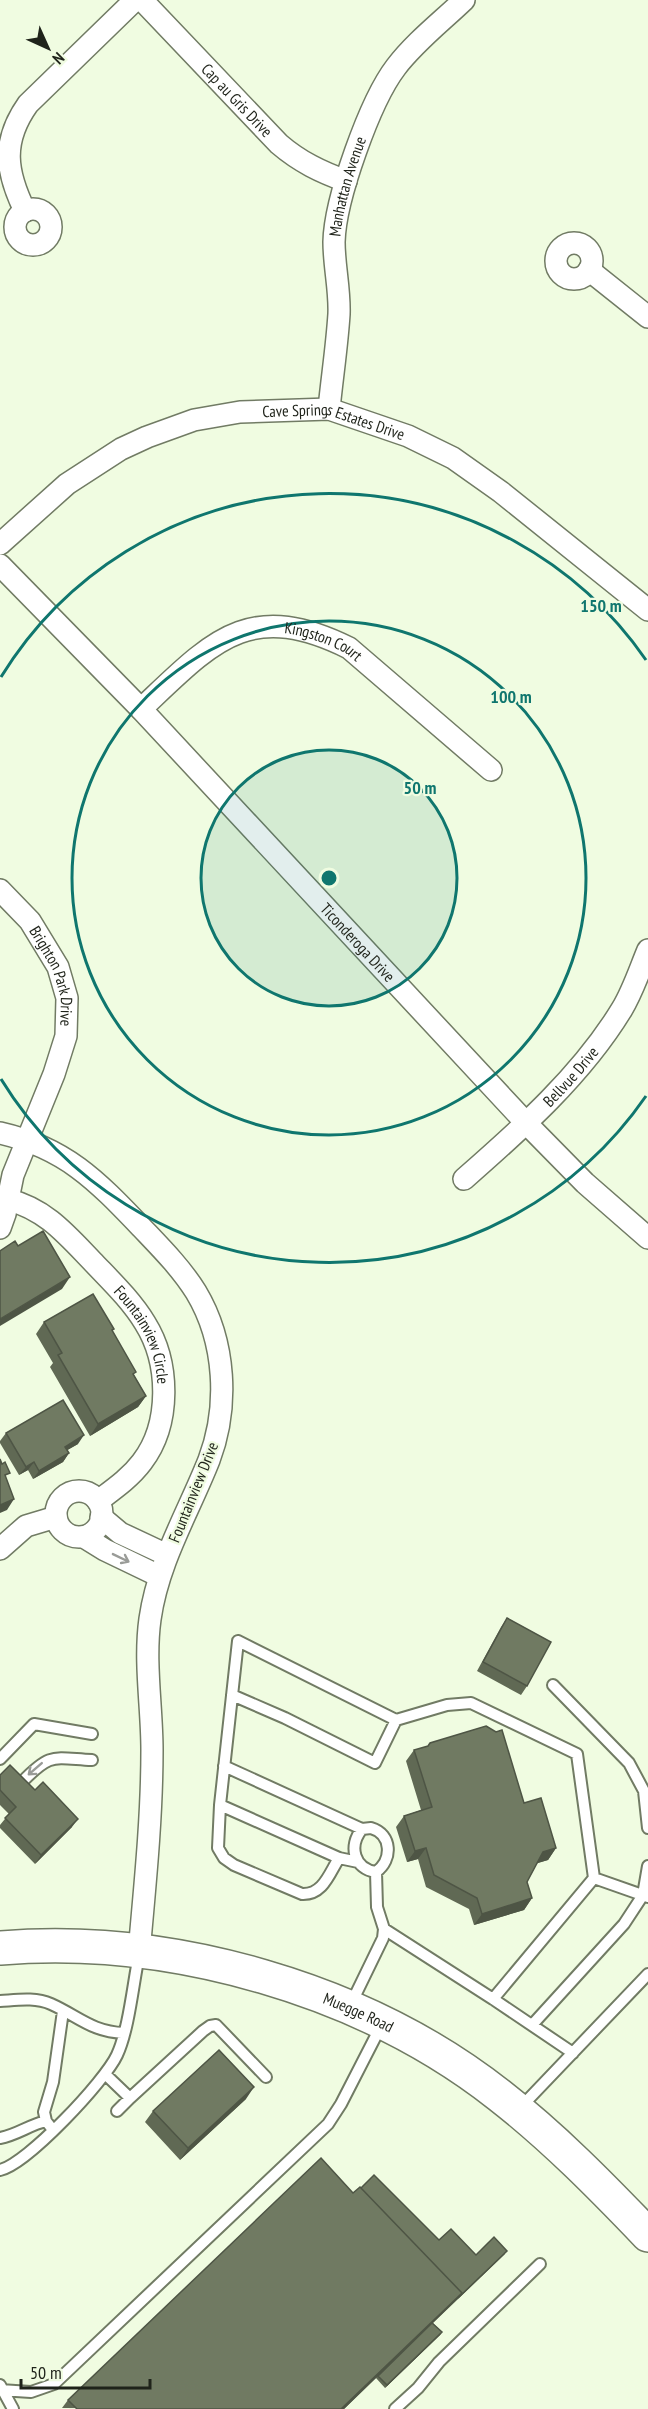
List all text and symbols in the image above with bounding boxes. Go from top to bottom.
north arrow [18,18,78,78]
text: N [48,48,69,69]
street label: Cap au Gris Drive [197,59,277,141]
street label: Manhattan Avenue [324,133,370,237]
street label: Cave Springs Estates Drive [262,399,407,444]
text: 150 m [580,594,622,617]
street label: Kingston Court [283,617,367,666]
text: 100 m [490,685,532,708]
text: 50 m [404,776,436,799]
centre of rings [319,868,339,888]
street label: Ticonderoga Drive [316,898,400,986]
street label: Brighton Park Drive [25,922,77,1026]
street label: Bellvue Drive [539,1042,603,1111]
street label: Fountainview Circle [110,1281,174,1385]
street label: Fountainview Drive [164,1439,222,1545]
one-way arrow [111,1553,129,1564]
one-way arrow [28,1762,43,1776]
street label: Muegge Road [321,1988,397,2037]
scale bar [21,2352,150,2390]
text: 50 m [30,2361,62,2384]

